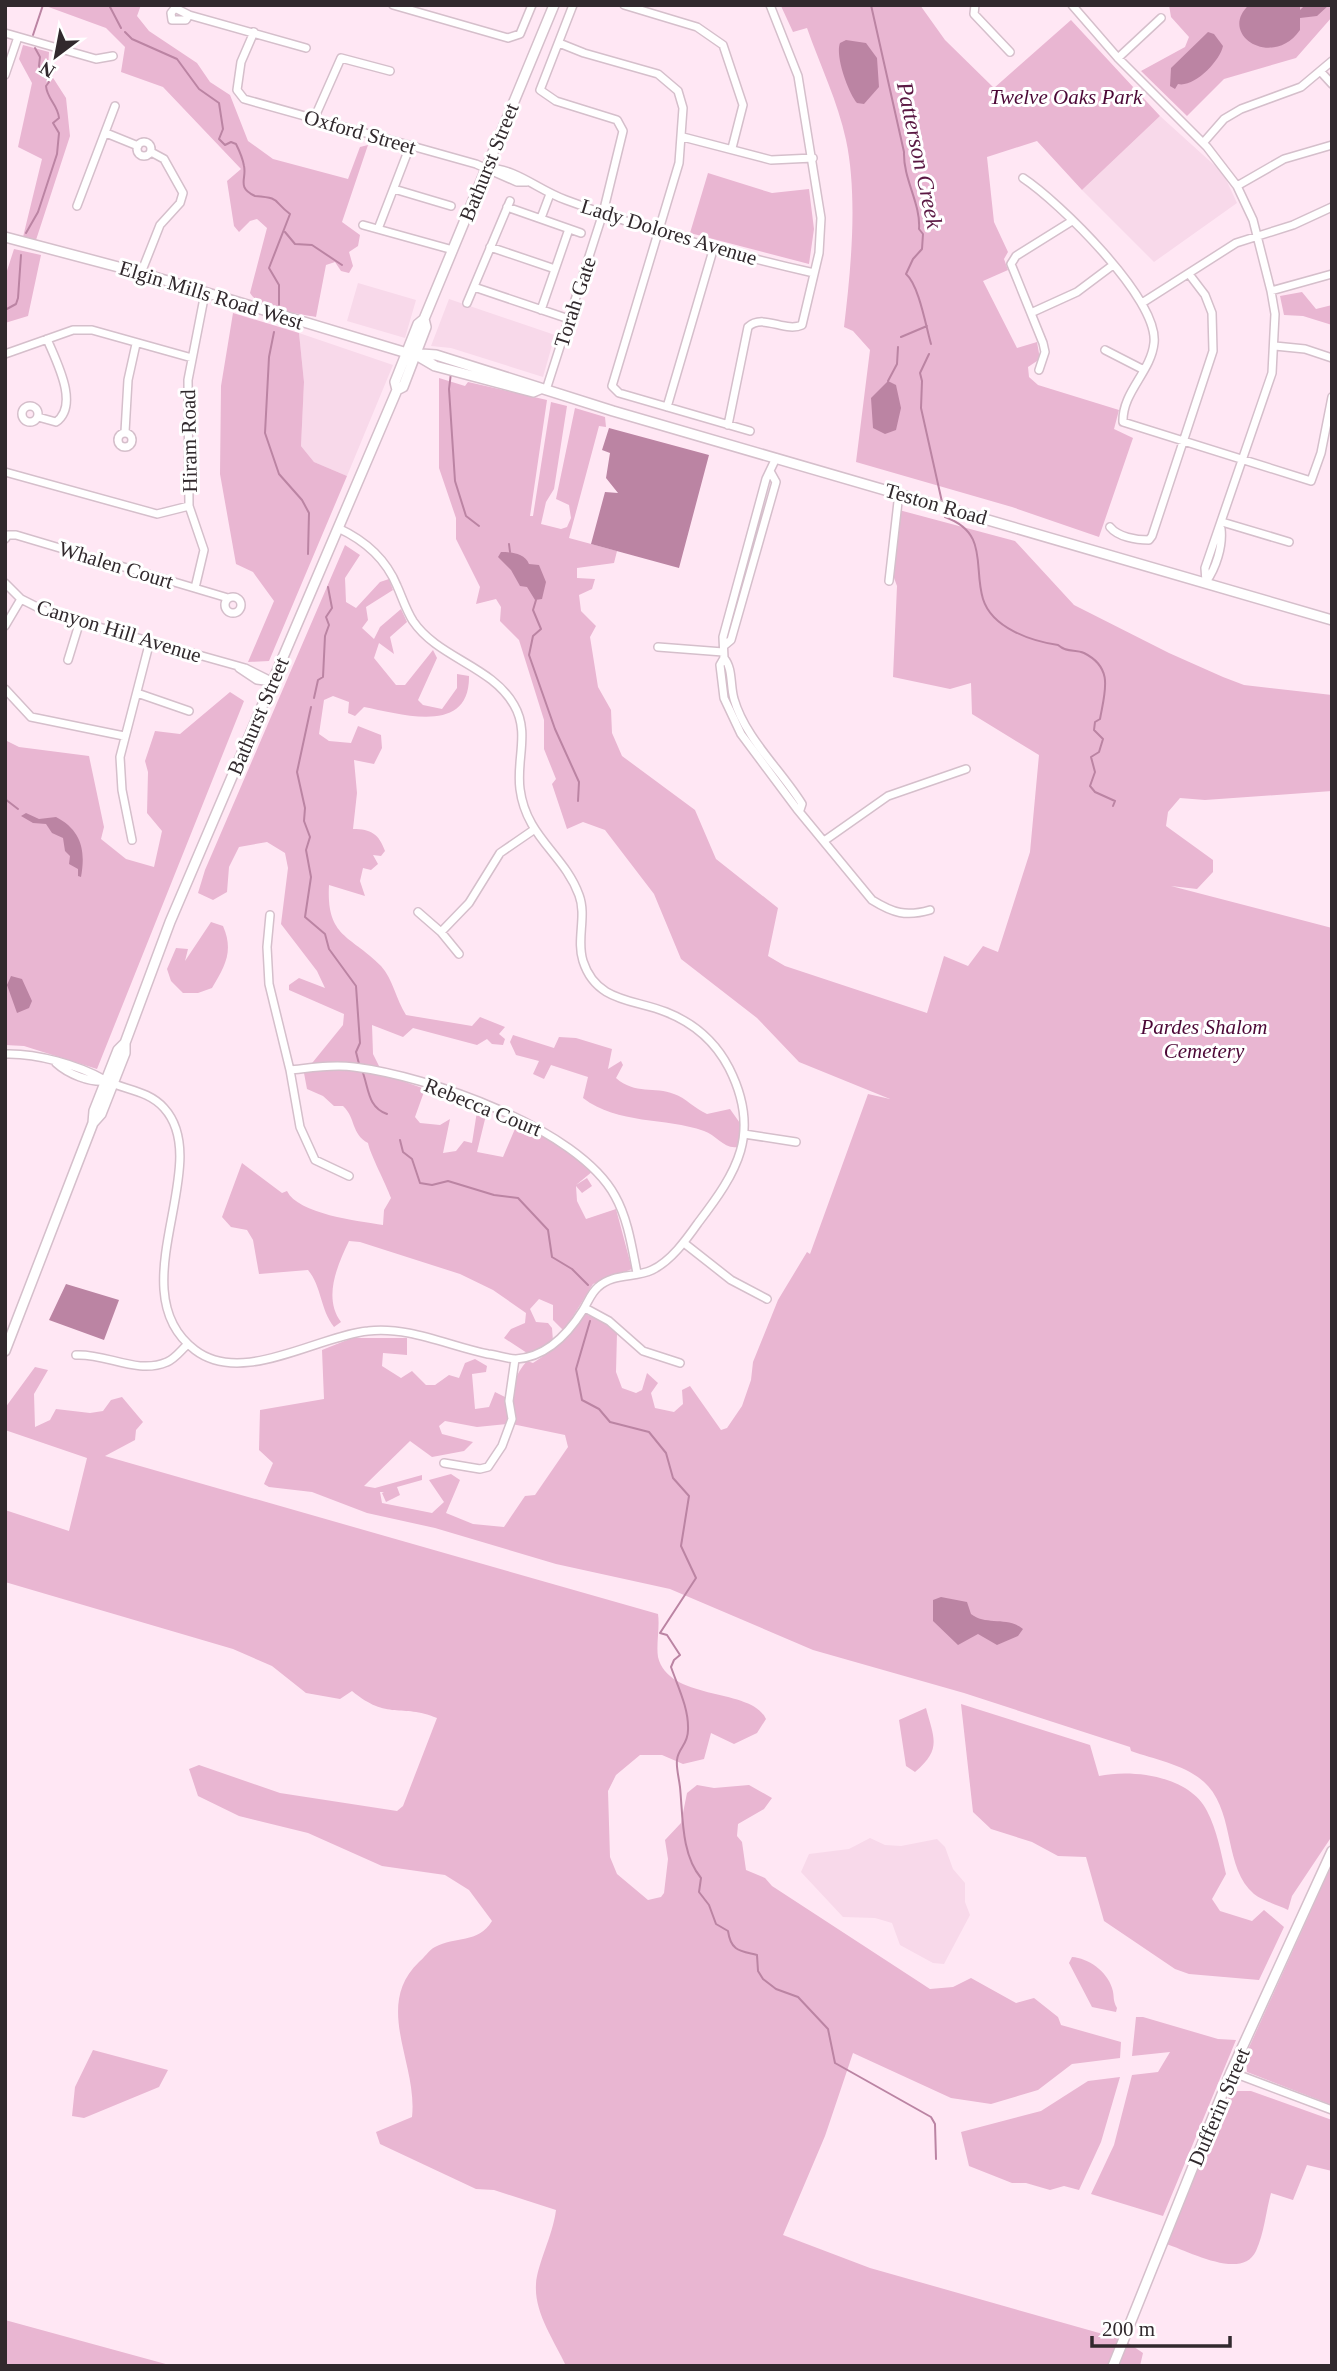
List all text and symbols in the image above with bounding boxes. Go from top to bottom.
north arrow [21,21,91,91]
text: N [36,57,59,83]
water label: Patterson Creek [892,79,947,231]
park label: Twelve Oaks Park [990,85,1143,109]
street label: Bathurst Street [454,99,524,225]
street label: Oxford Street [301,105,419,159]
street label: Lady Dolores Avenue [578,194,760,270]
street label: Torah Gate [549,254,601,350]
street label: Elgin Mills Road West [116,256,306,334]
street label: Hiram Road [176,389,202,493]
street label: Teston Road [882,478,990,530]
street label: Whalen Court [56,536,176,594]
street label: Canyon Hill Avenue [34,595,204,667]
street label: Bathurst Street [222,653,294,778]
park label: Pardes Shalom Cemetery [1140,1015,1267,1063]
street label: Rebecca Court [421,1073,545,1141]
street label: Dufferin Street [1183,2044,1255,2170]
scale bar [1092,2304,1230,2348]
text: 200 m [1102,2317,1155,2341]

